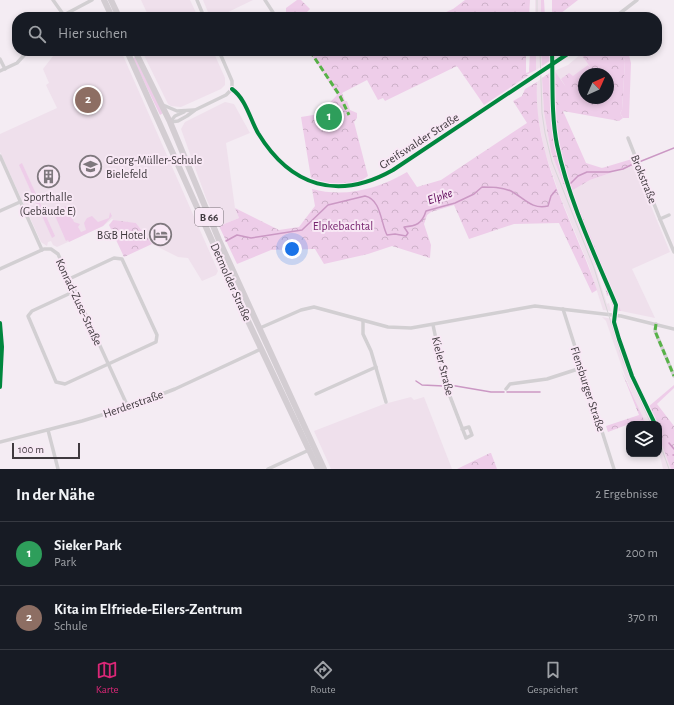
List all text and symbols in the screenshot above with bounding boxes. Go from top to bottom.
search box [12,12,662,56]
icon: search [26,23,48,45]
text: Hier suchen [58,26,128,41]
north arrow [578,68,614,104]
pin: 2 [75,85,101,115]
pin: 1 [316,102,342,132]
street label: Greifswalder Straße [377,111,461,171]
street label: Brokstraße [629,153,659,205]
school or university icon: Georg-Müller-Schule Bielefeld [77,154,103,180]
place label: Georg-Müller-Schule Bielefeld [106,154,202,180]
building icon: Sporthalle (Gebäude E) [35,163,61,189]
water label: Elpke [426,187,454,207]
place label: Sporthalle (Gebäude E) [20,191,76,217]
road number: B 66 [195,208,223,226]
park label: Elpkebachtal [313,220,373,232]
hotel icon: B&B Hotel [148,222,174,248]
place label: B&B Hotel [97,229,146,241]
your location [282,239,302,259]
street label: Detmolder Straße [208,241,254,323]
street label: Konrad-Zuse-Straße [54,257,104,347]
street label: Kieler Straße [430,335,456,397]
street label: Flensburger Straße [569,345,607,433]
street label: Herderstraße [101,388,165,420]
map controls [626,421,662,457]
button: layers [626,421,662,457]
scale bar [12,441,80,460]
text: 100 m [18,444,44,455]
text: In der Nähe [16,486,95,503]
text: 2 Ergebnisse [595,488,658,501]
text: Sieker Park [54,538,122,553]
text: 1 [27,547,31,560]
text: 200 m [626,547,658,560]
text: Park [54,556,76,569]
text: Kita im Elfriede-Eilers-Zentrum [54,602,242,617]
text: 2 [26,611,32,624]
text: 370 m [628,611,658,624]
text: Schule [54,620,87,633]
tab: Karte [96,659,119,696]
tab: Route [310,659,336,696]
tab: Gespeichert [527,659,578,696]

